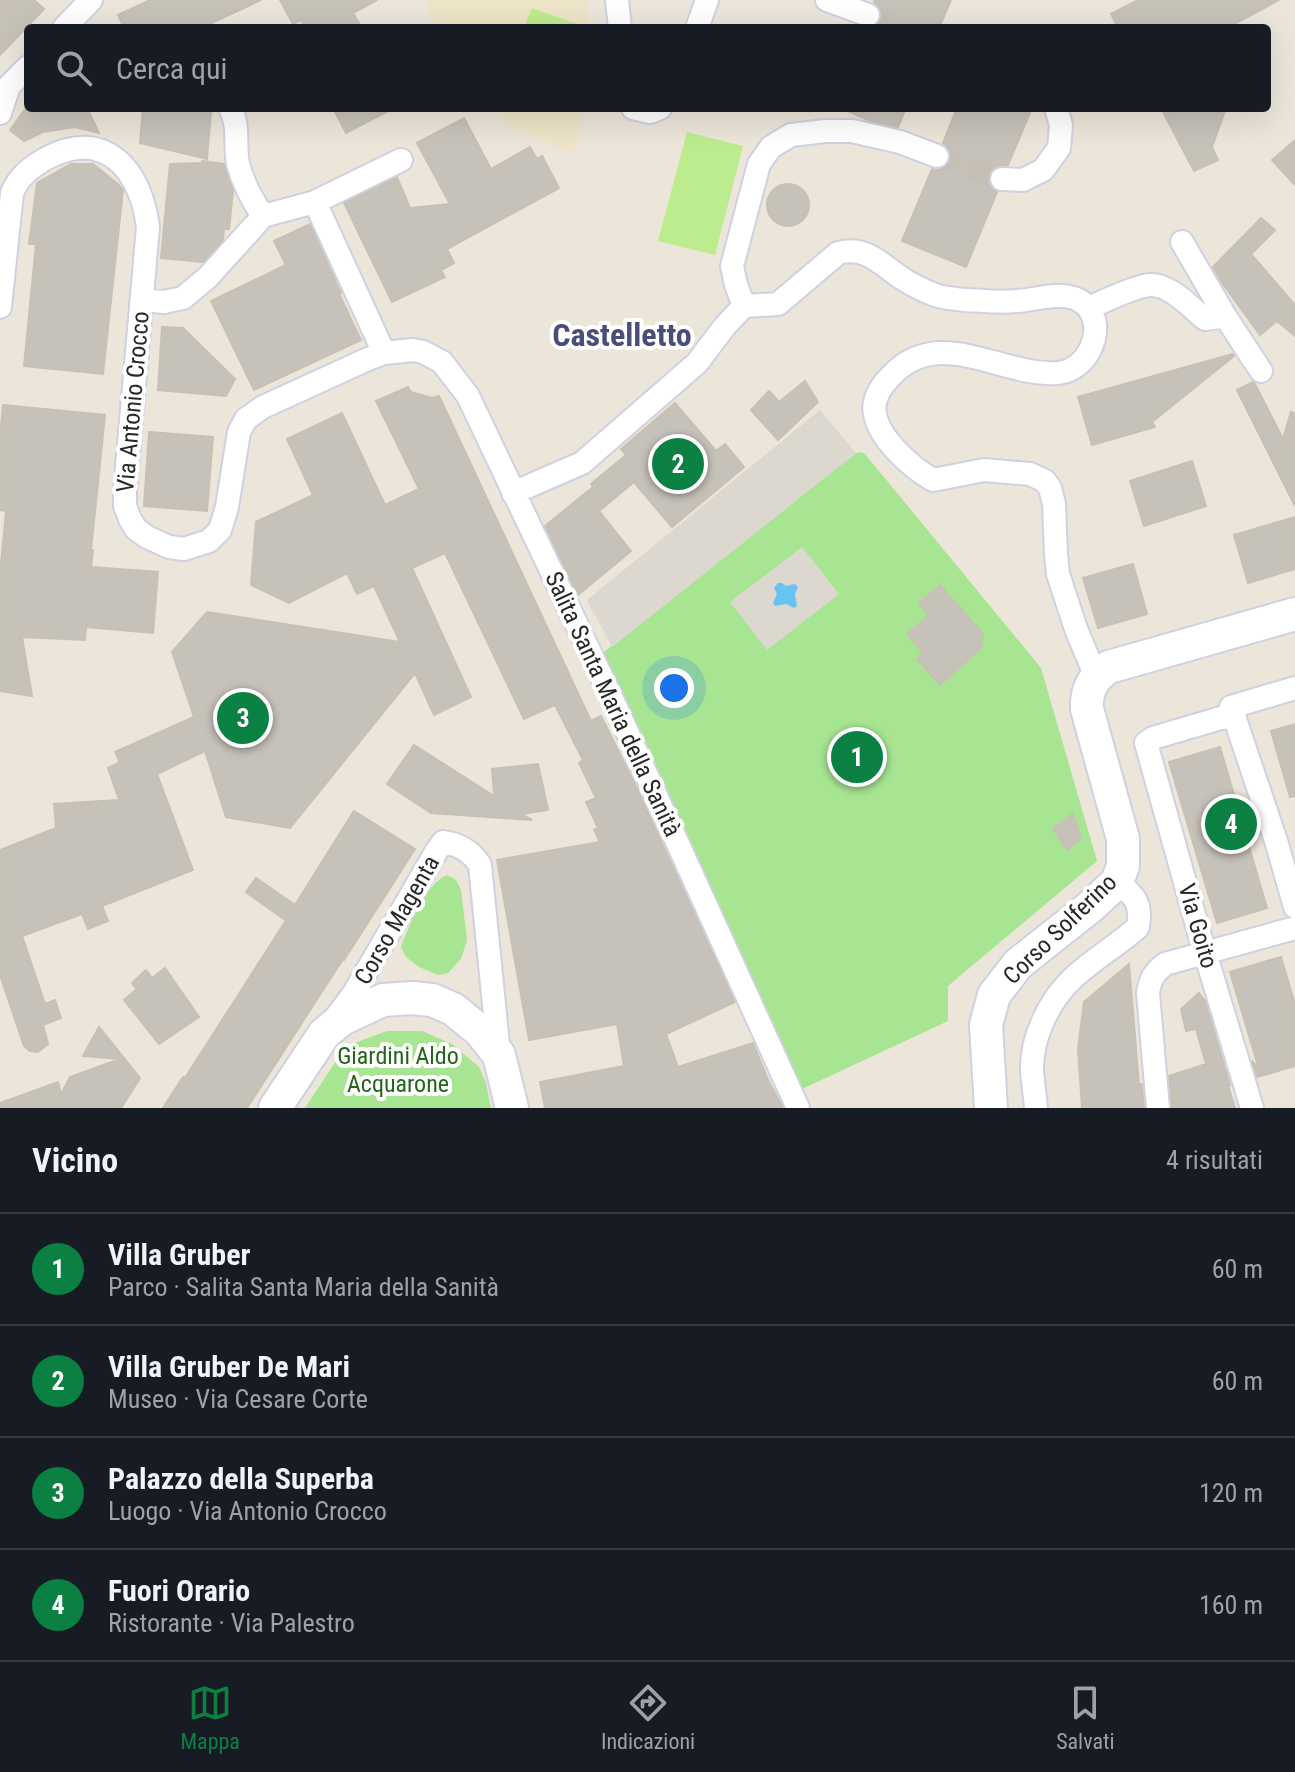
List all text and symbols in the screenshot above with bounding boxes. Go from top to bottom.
search box [24,24,1271,112]
icon: search [52,46,96,90]
text: Cerca qui [116,51,227,86]
street label: Via Antonio Crocco [111,310,155,494]
district label: Castelletto [552,316,692,354]
pin: 2 [652,434,704,494]
street label: Salita Santa Maria della Sanità [539,567,687,841]
your location [654,668,694,708]
pin: 3 [217,688,269,748]
pin: 1 [831,727,883,787]
pin: 4 [1205,794,1257,854]
street label: Corso Magenta [349,850,445,990]
street label: Corso Solferino [998,868,1122,990]
street label: Via Goito [1173,881,1223,971]
park label: Giardini Aldo Acquarone [337,1042,459,1098]
text: Vicino [32,1140,118,1180]
text: 4 risultati [1166,1145,1263,1175]
text: Villa Gruber [108,1237,250,1272]
text: 1 [51,1254,65,1284]
text: 60 m [1212,1254,1263,1284]
text: Parco · Salita Santa Maria della Sanità [108,1272,499,1302]
text: Villa Gruber De Mari [108,1349,350,1384]
text: 2 [51,1366,65,1396]
text: 60 m [1212,1366,1263,1396]
text: Museo · Via Cesare Corte [108,1384,368,1414]
text: Palazzo della Superba [108,1461,374,1496]
text: 3 [51,1478,65,1508]
text: 120 m [1199,1478,1263,1508]
text: Luogo · Via Antonio Crocco [108,1496,387,1526]
text: Fuori Orario [108,1573,250,1608]
text: 4 [51,1590,65,1620]
text: 160 m [1199,1590,1263,1620]
text: Ristorante · Via Palestro [108,1608,355,1638]
tab: Mappa [180,1681,240,1754]
tab: Indicazioni [601,1681,695,1754]
tab: Salvati [1056,1681,1114,1754]

